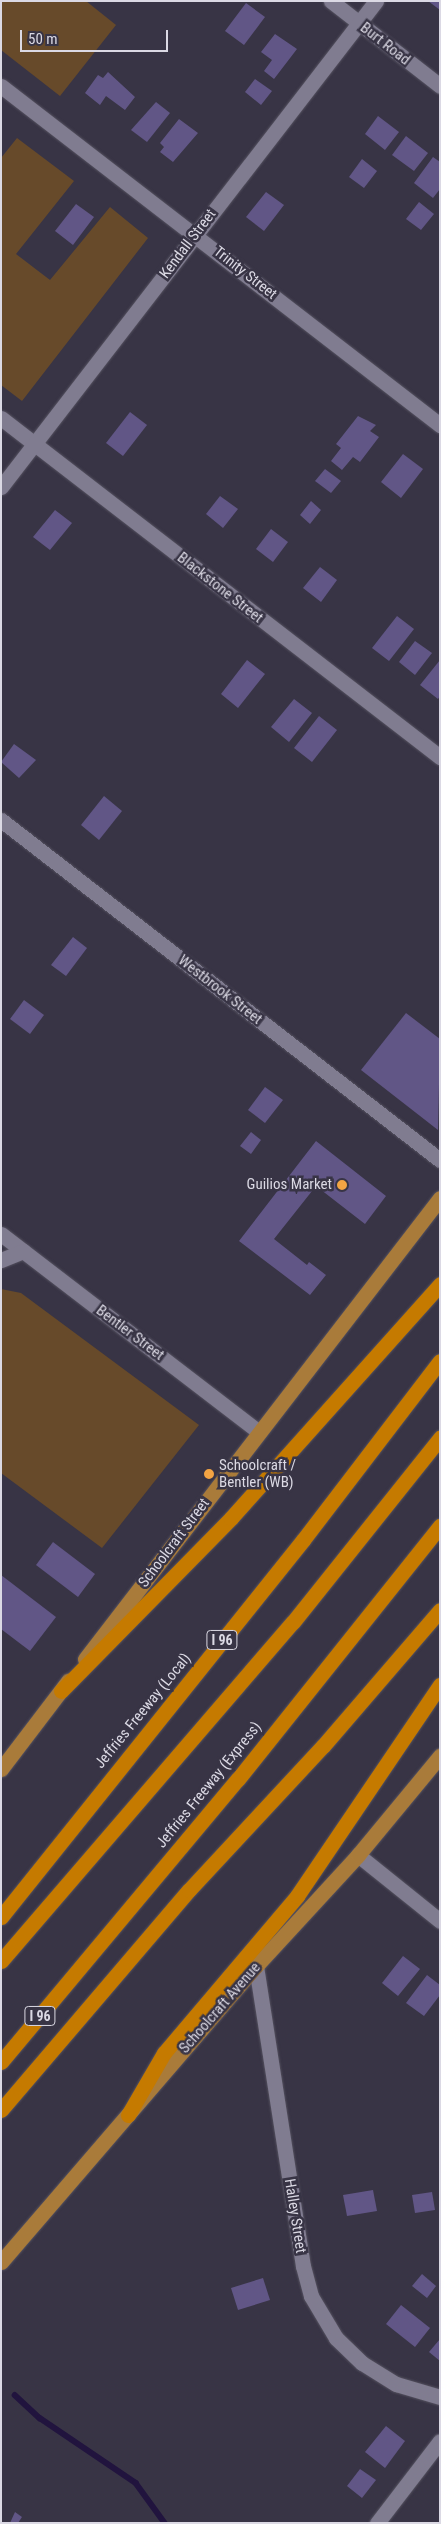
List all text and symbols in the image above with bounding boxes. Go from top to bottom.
street label: Burt Road [356,19,414,69]
scale bar [22,20,170,52]
text: 50 m [28,30,58,48]
street label: Kendall Street [156,206,220,282]
street label: Trinity Street [210,243,280,303]
street label: Blackstone Street [173,549,267,627]
street label: Westbrook Street [174,952,266,1028]
place label: Guilios Market [247,1176,332,1194]
marker: Guilios Market [336,1179,348,1191]
street label: Bentler Street [92,1302,168,1364]
place label: Schoolcraft / Bentler (WB) [219,1456,296,1491]
marker: Schoolcraft / Bentler (WB) [203,1468,215,1480]
street label: Schoolcraft Street [135,1495,213,1591]
road number: I 96 [206,1628,238,1652]
street label: Jeffries Freeway (Local) [91,1650,195,1772]
street label: Jeffries Freeway (Express) [153,1718,265,1852]
street label: Schoolcraft Avenue [176,1959,264,2057]
road number: I 96 [24,2004,56,2028]
street label: Halley Street [280,2177,310,2255]

